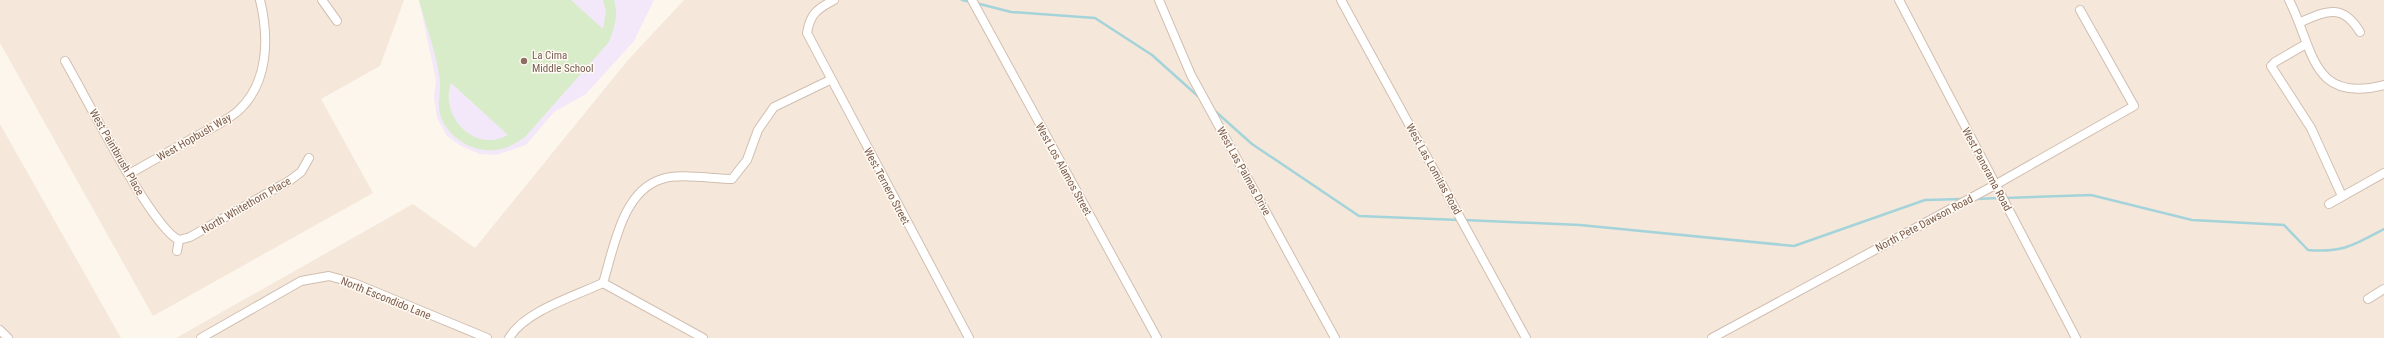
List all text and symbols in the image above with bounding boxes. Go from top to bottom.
place label: La Cima Middle School [532,49,594,75]
marker: La Cima Middle School [519,56,529,66]
street label: West Paintbrush Place [87,107,147,198]
street label: West Hopbush Way [155,111,234,164]
street label: West Los Alamos Street [1033,121,1094,218]
street label: West Las Lomitas Road [1403,122,1464,217]
street label: West Las Palmas Drive [1214,125,1273,218]
street label: West Panorama Road [1959,125,2014,213]
street label: West Ternero Street [861,146,912,227]
street label: North Whitethorn Place [199,175,293,236]
street label: North Pete Dawson Road [1873,192,1975,255]
street label: North Escondido Lane [339,274,433,322]

